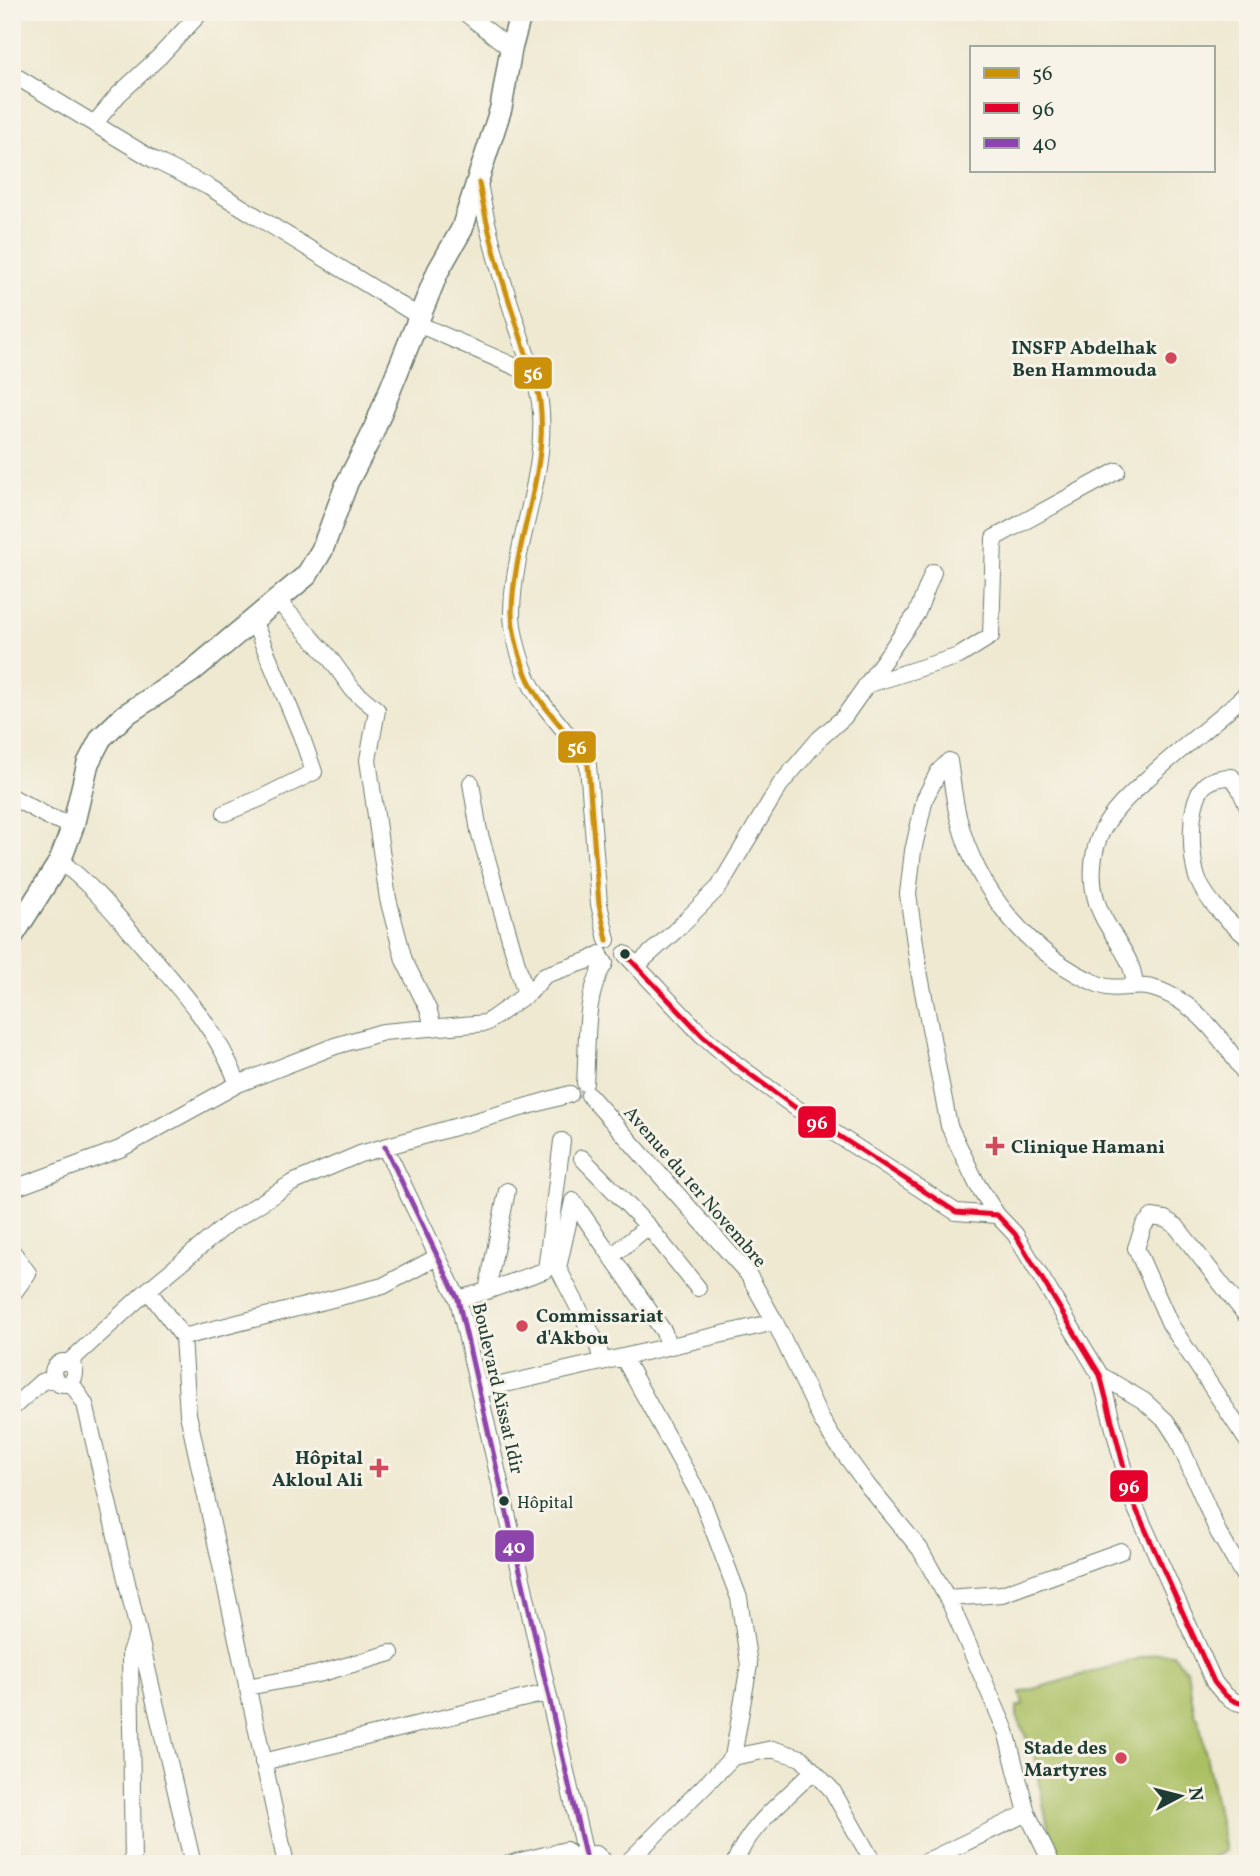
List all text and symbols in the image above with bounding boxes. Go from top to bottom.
legend [970,46,1214,172]
text: 56 [1032,60,1053,89]
text: 96 [1032,96,1054,125]
text: 40 [1032,130,1057,159]
place label: INSFP Abdelhak Ben Hammouda [1011,336,1157,384]
marker: INSFP Abdelhak Ben Hammouda [1163,350,1179,366]
line badge: 56 [513,356,553,390]
text: 56 [523,362,543,388]
line badge: 56 [557,730,597,764]
text: 56 [567,736,587,762]
unlabelled marker [618,947,632,961]
street label: Avenue du 1er Novembre [617,1101,772,1274]
line badge: 96 [797,1105,837,1139]
text: 96 [806,1111,828,1137]
place label: Clinique Hamani [1011,1135,1165,1161]
marker: Clinique Hamani [985,1136,1005,1156]
street label: Boulevard Aïssat Idir [465,1300,529,1477]
place label: Commissariat d'Akbou [536,1304,663,1352]
marker: Commissariat d'Akbou [514,1318,530,1334]
place label: Hôpital Akloul Ali [272,1446,363,1494]
marker: Hôpital Akloul Ali [369,1458,389,1478]
line badge: 96 [1109,1469,1149,1503]
text: 96 [1118,1475,1140,1501]
place label: Hôpital [517,1492,573,1515]
marker: Hôpital [497,1494,511,1508]
line badge: 40 [494,1529,535,1563]
text: 40 [503,1535,526,1561]
place label: Stade des Martyres [1024,1736,1107,1784]
marker: Stade des Martyres [1113,1750,1129,1766]
north arrow [1144,1760,1214,1830]
text: N [1181,1786,1209,1803]

